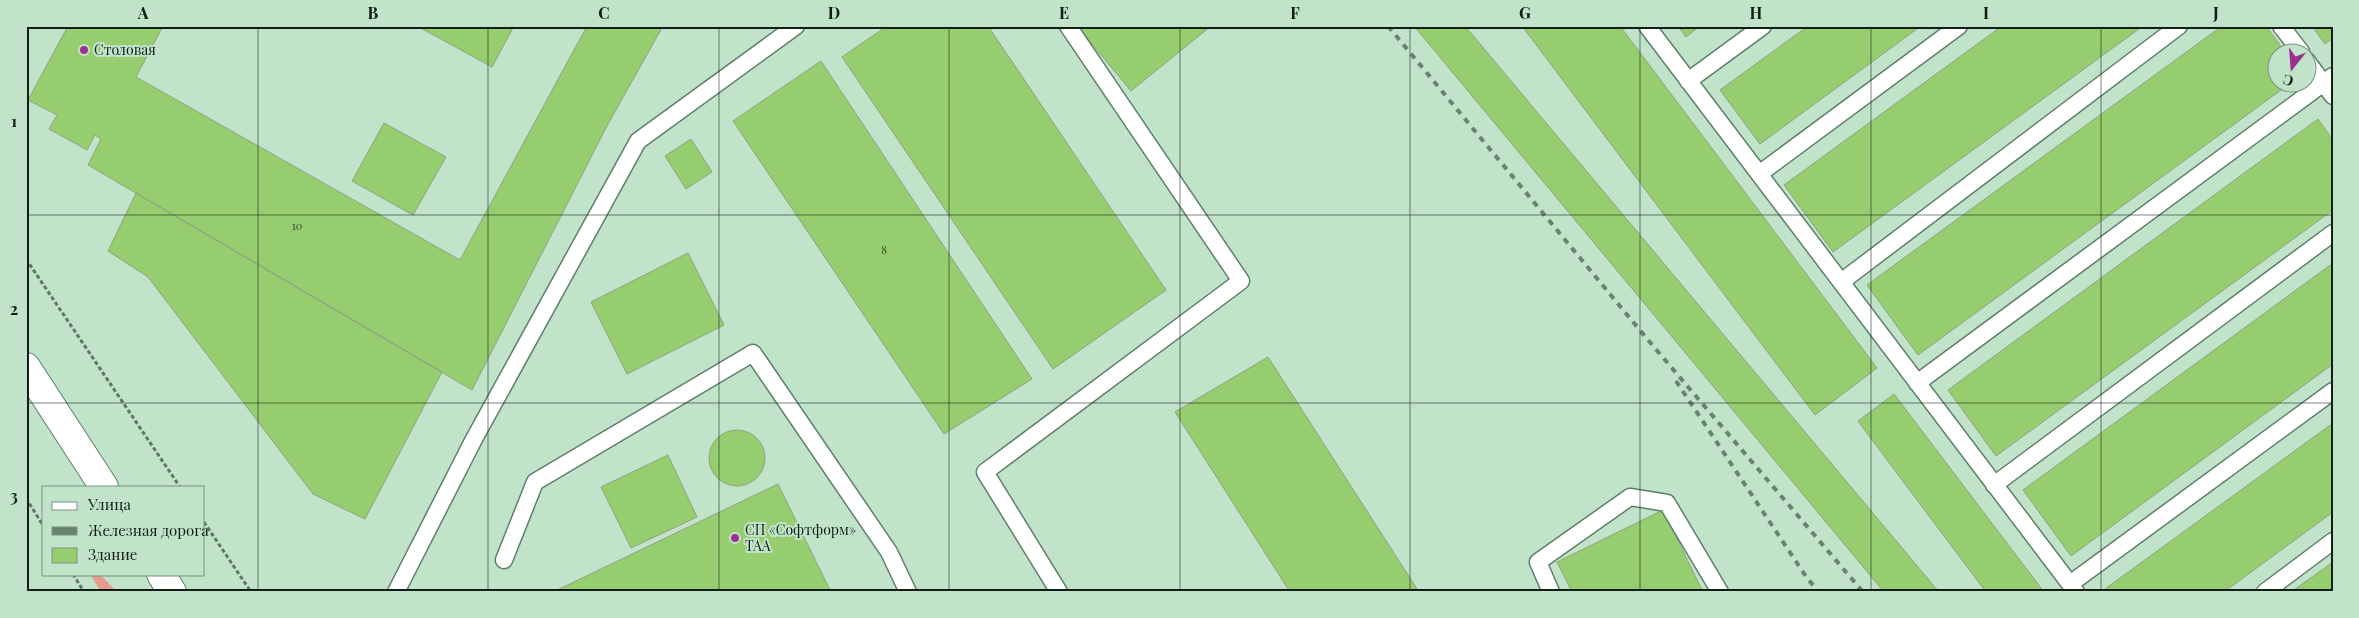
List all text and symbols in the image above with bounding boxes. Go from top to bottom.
text: A [137,2,149,23]
text: B [368,2,379,23]
text: C [598,2,610,23]
text: D [828,2,840,23]
text: E [1059,2,1069,23]
text: F [1290,2,1300,23]
text: G [1519,2,1531,23]
text: H [1750,2,1763,23]
text: I [1983,2,1989,23]
text: J [2212,2,2219,23]
place label: Столовая [94,40,156,59]
north arrow [2266,42,2316,92]
marker: Столовая [78,44,90,56]
text: С [2280,70,2296,91]
text: 1 [11,110,17,131]
house number: 10 [292,218,303,233]
house number: 8 [881,242,887,257]
text: 2 [10,298,18,319]
text: 3 [10,485,18,506]
legend [42,486,205,576]
text: Улица [87,494,131,514]
text: Железная дорога [88,520,209,540]
place label: СП «Софтформ» ТАА [745,520,856,555]
marker: СП «Софтформ» ТАА [729,532,741,544]
text: Здание [88,544,137,564]

